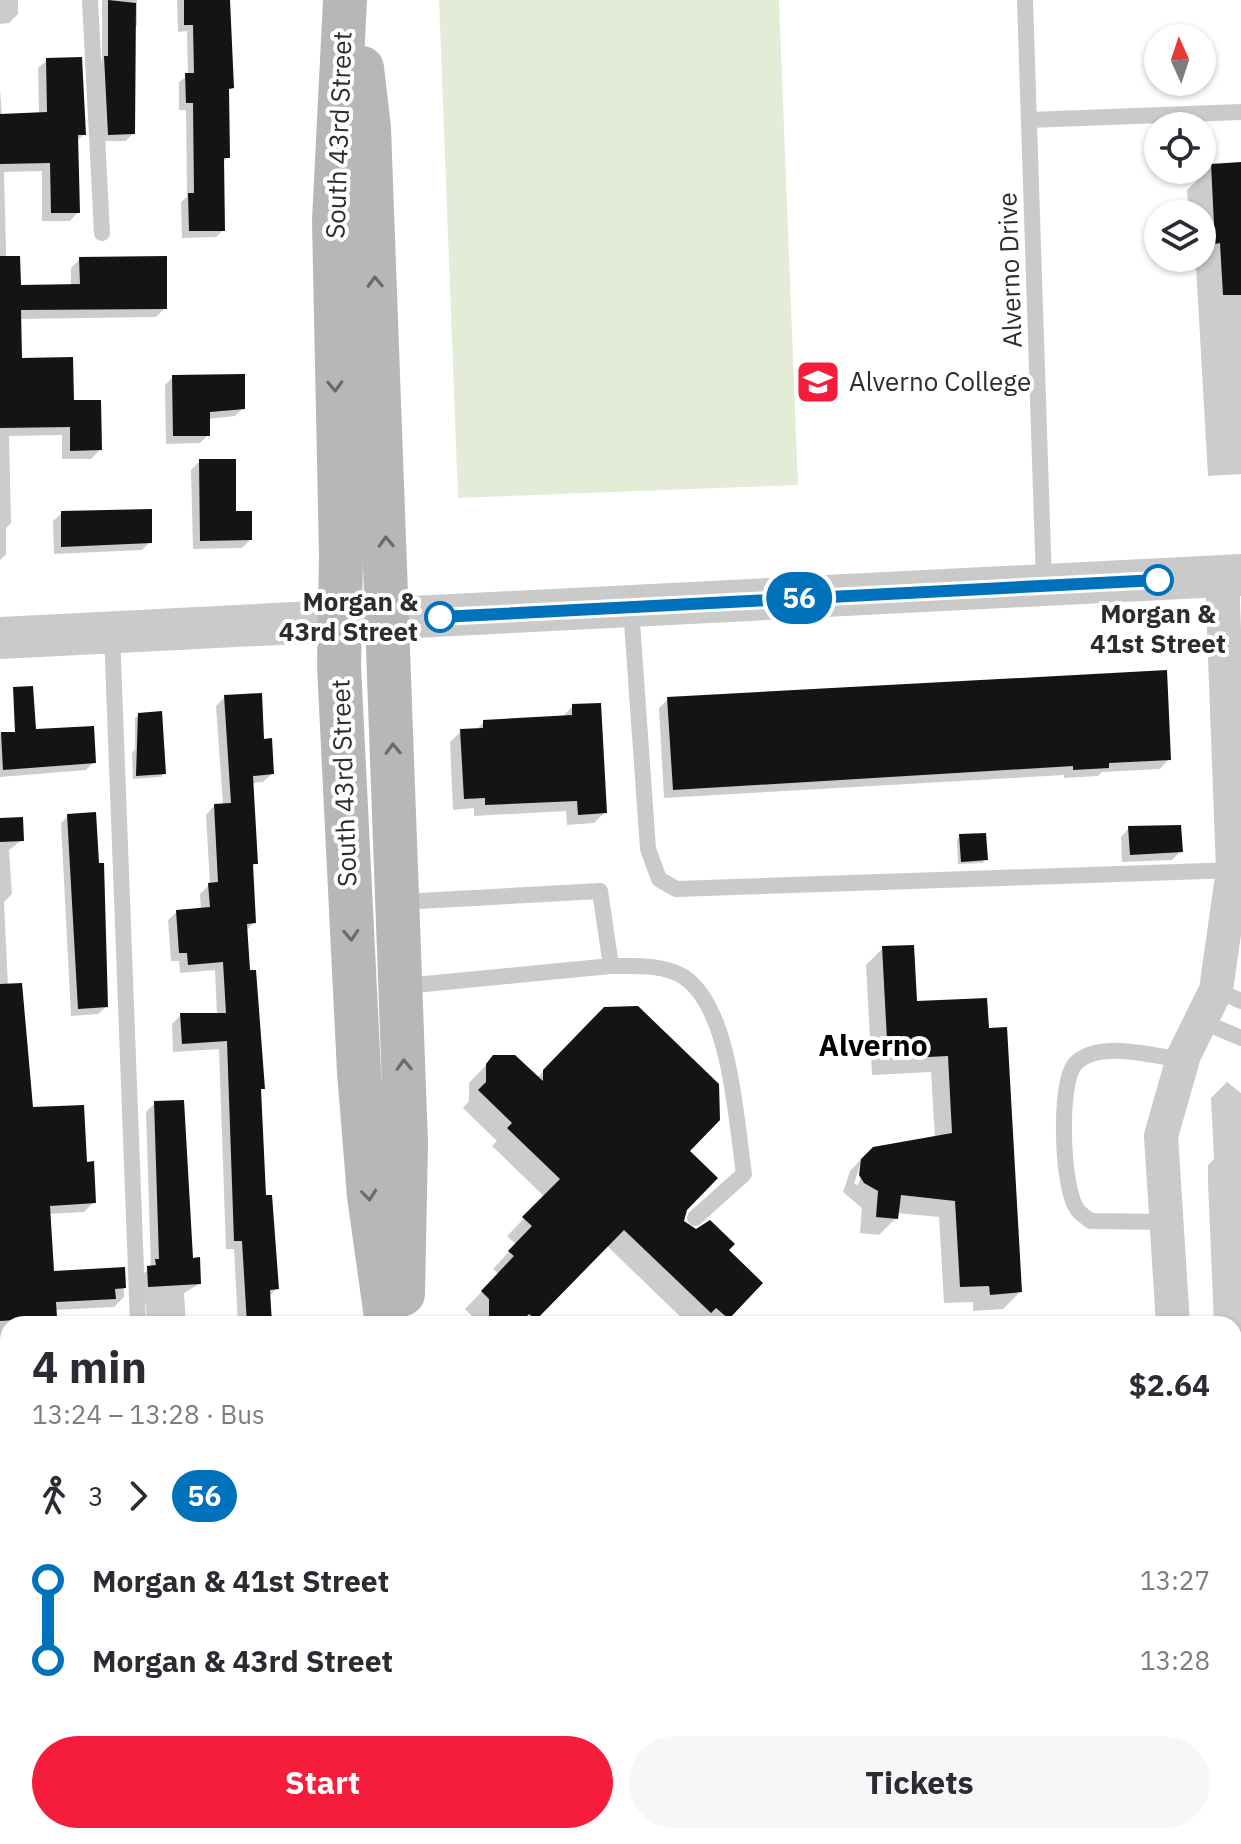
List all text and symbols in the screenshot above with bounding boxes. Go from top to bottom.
north arrow [1144,24,1216,96]
map controls [1144,24,1216,272]
street label: South 43rd Street [317,31,359,239]
button: locate [1144,112,1216,184]
street label: Alverno Drive [989,192,1029,348]
button: layers [1144,200,1216,272]
one-way arrow [366,275,383,288]
school or university icon: Alverno College [794,358,842,406]
place label: Alverno College [849,364,1031,398]
one-way arrow [327,380,344,393]
one-way arrow [377,535,394,548]
marker: Morgan & 41st Street [1143,565,1173,595]
line badge: 56 [763,572,835,624]
text: 56 [782,579,816,616]
place label: Morgan & 43rd Street [279,584,418,648]
place label: Morgan & 41st Street [1090,596,1226,660]
marker: Morgan & 43rd Street [425,602,455,632]
street label: South 43rd Street [322,679,364,887]
one-way arrow [385,742,402,755]
one-way arrow [342,929,359,942]
district label: Alverno [818,1025,928,1064]
one-way arrow [395,1058,412,1071]
one-way arrow [361,1189,378,1202]
text: 4 min [32,1338,147,1395]
text: $2.64 [1129,1365,1210,1404]
text: 13:24 – 13:28 · Bus [32,1397,265,1431]
icon: walk [32,1474,76,1518]
icon: forward [116,1474,160,1518]
text: 56 [188,1477,221,1514]
text: 3 [88,1479,104,1513]
text: Morgan & 41st Street [92,1561,389,1600]
text: 13:27 [1140,1563,1210,1597]
text: Morgan & 43rd Street [92,1641,393,1680]
text: 13:28 [1140,1643,1210,1677]
button: Start [32,1736,613,1828]
button: Tickets [629,1736,1210,1828]

